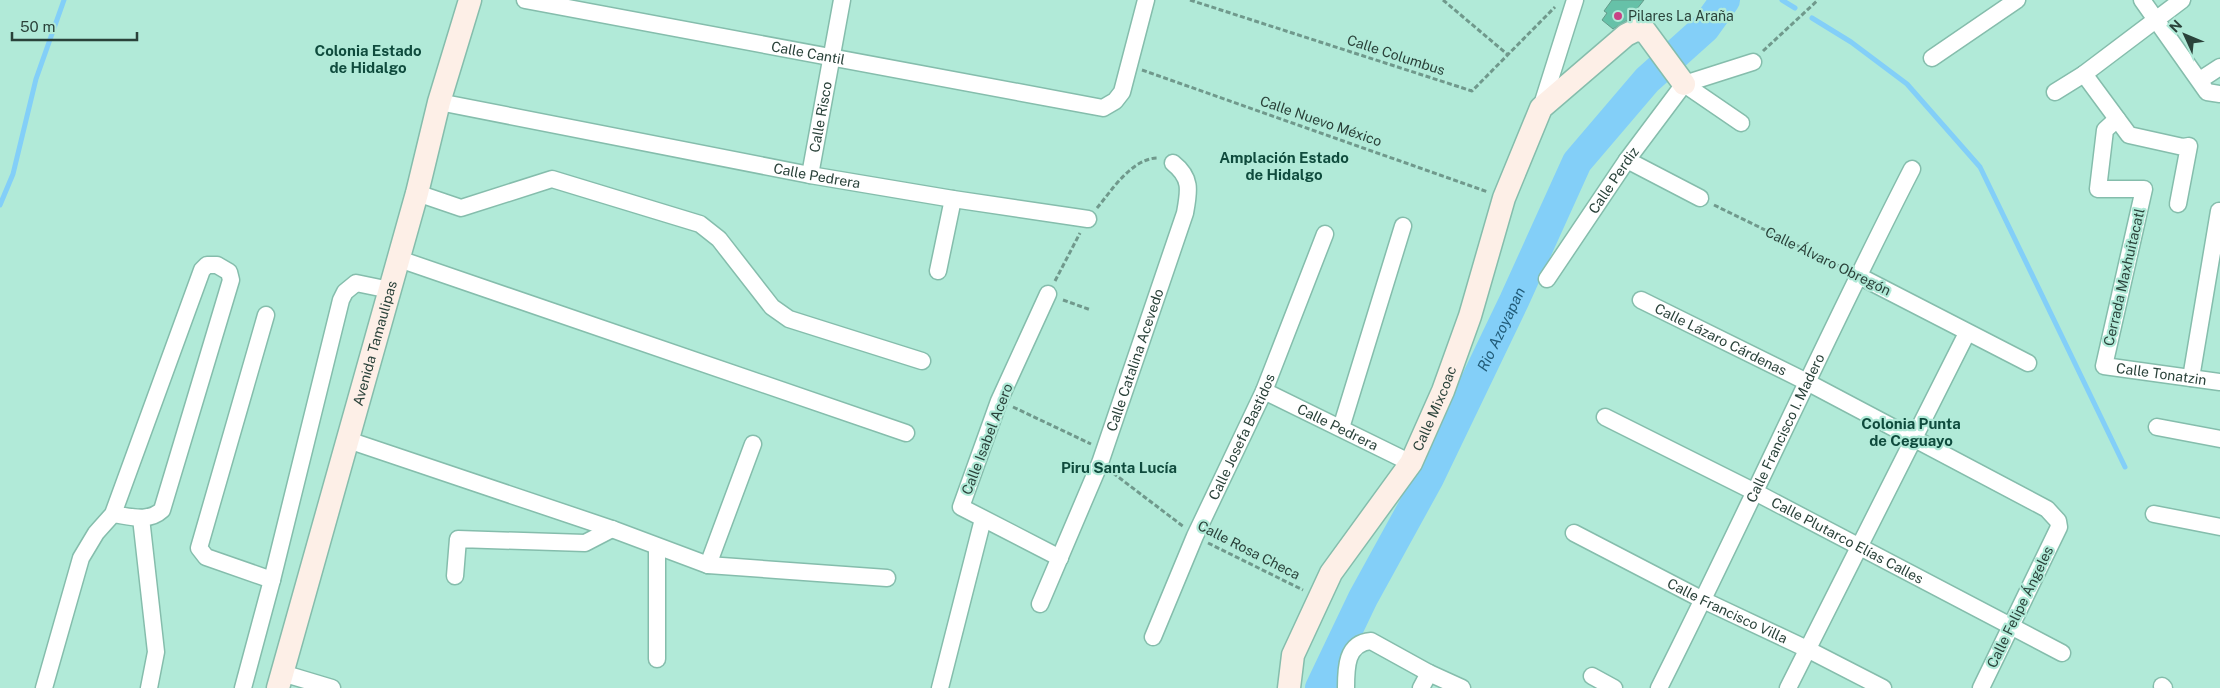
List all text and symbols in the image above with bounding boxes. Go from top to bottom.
place label: Pilares La Araña [1628,8,1734,24]
scale bar [12,10,138,42]
marker: Pilares La Araña [1612,10,1624,22]
north arrow [2160,10,2210,60]
text: N [2166,16,2185,35]
text: 50 m [20,18,55,35]
street label: Calle Columbus [1345,32,1447,78]
street label: Calle Cantil [770,38,846,68]
district label: Colonia Estado de Hidalgo [314,42,422,76]
street label: Calle Risco [806,80,835,154]
street label: Calle Nuevo México [1258,93,1384,149]
street label: Calle Perdiz [1585,144,1642,217]
district label: Amplación Estado de Hidalgo [1219,149,1349,183]
street label: Calle Pedrera [772,160,861,191]
street label: Cerrada Maxhuitacatl [2100,207,2148,347]
street label: Calle Álvaro Obregón [1763,223,1894,298]
street label: Avenida Tamaulipas [350,279,400,408]
water label: Rio Azoyapan [1473,284,1528,374]
street label: Calle Catalina Acevedo [1103,286,1167,434]
street label: Calle Lázaro Cárdenas [1652,300,1789,379]
street label: Calle Francisco I. Madero [1743,351,1828,505]
street label: Calle Tonatzin [2115,360,2208,388]
street label: Calle Mixcoac [1409,364,1459,453]
street label: Calle Josefa Bastidos [1205,371,1278,503]
street label: Calle Isabel Acero [958,381,1016,497]
street label: Calle Pedrera [1295,401,1381,454]
district label: Colonia Punta de Ceguayo [1861,415,1961,449]
district label: Piru Santa Lucía [1061,459,1177,476]
street label: Calle Plutarco Elías Calles [1769,494,1926,587]
street label: Calle Rosa Checa [1195,517,1303,583]
street label: Calle Felipe Ángeles [1983,543,2056,670]
street label: Calle Francisco Villa [1665,575,1790,647]

